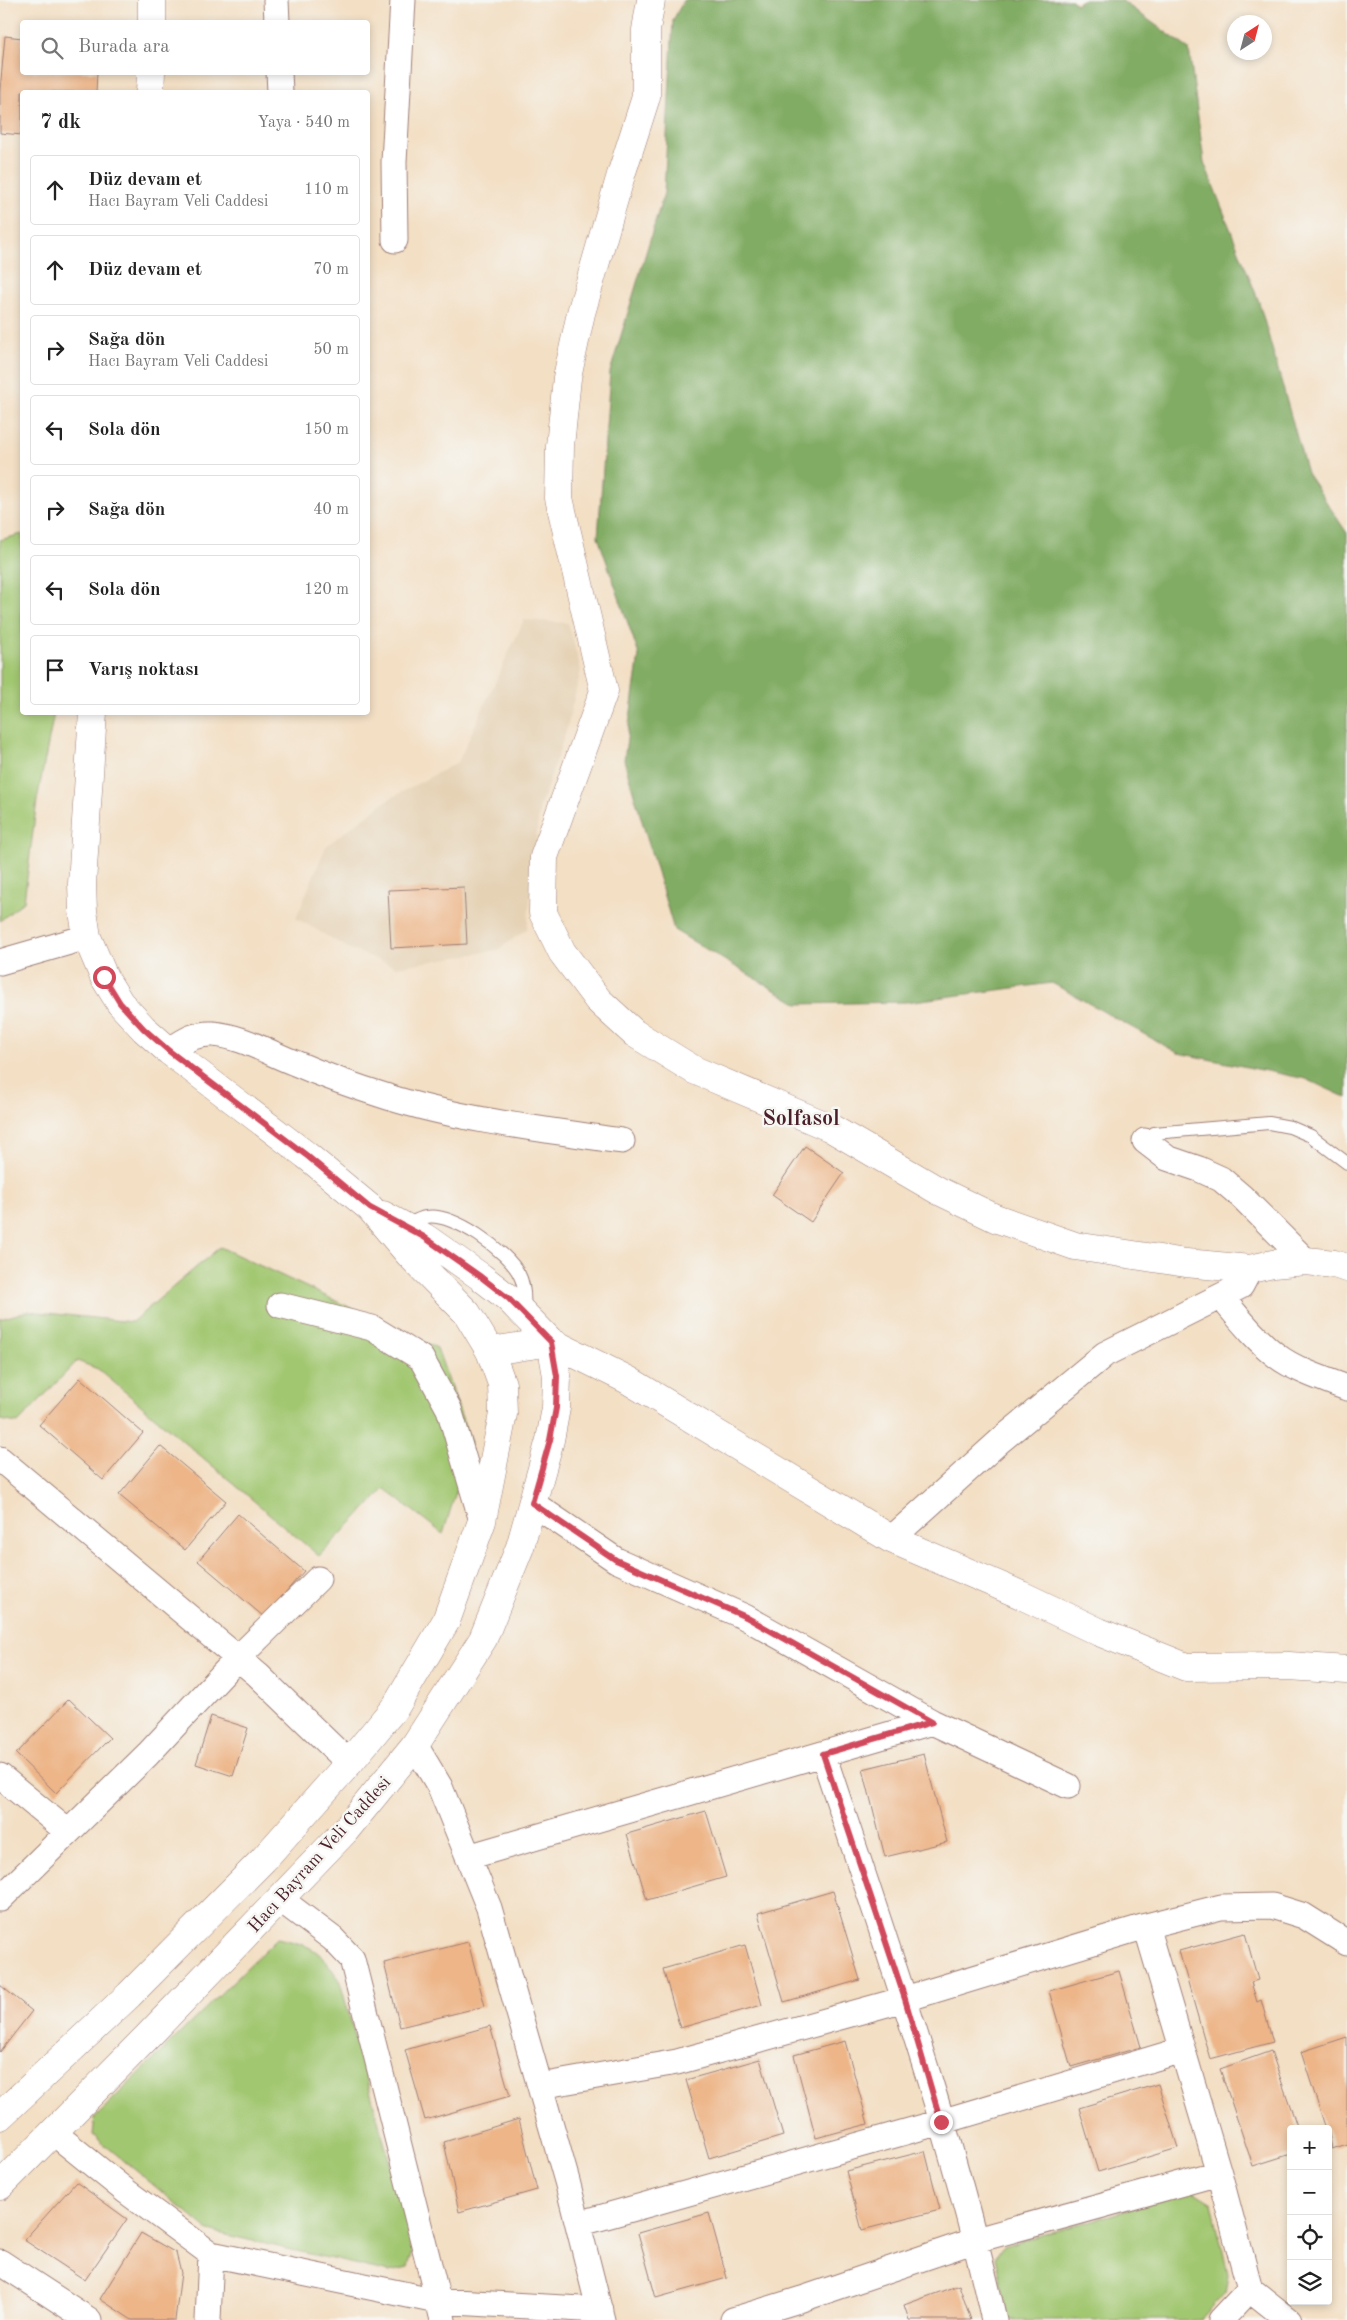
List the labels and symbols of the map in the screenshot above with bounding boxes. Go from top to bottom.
north arrow [1227,15,1272,60]
route start [93,966,116,989]
district label: Solfasol [762,1108,840,1130]
street label: Hacı Bayram Veli Caddesi [245,1773,394,1936]
route end [930,2111,953,2134]

